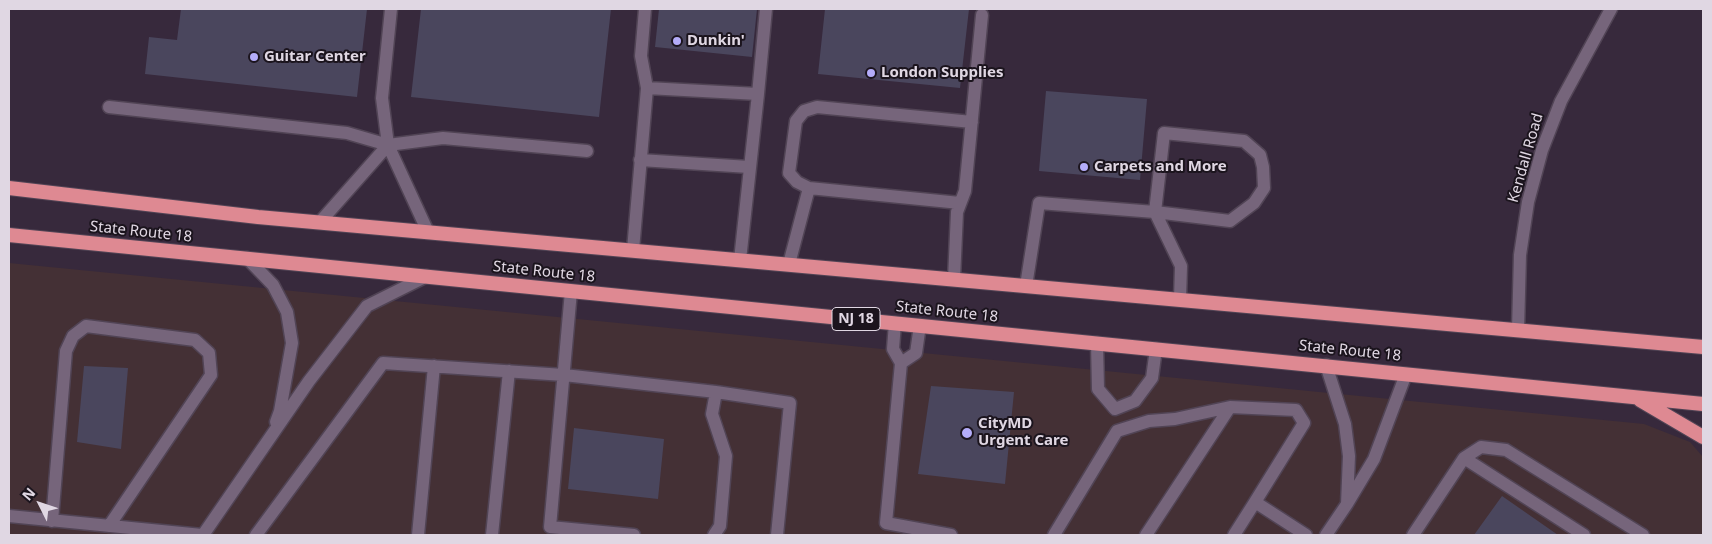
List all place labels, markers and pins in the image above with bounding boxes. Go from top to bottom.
place label: Dunkin' [687,32,745,50]
marker: Dunkin' [671,35,683,47]
place label: Guitar Center [264,48,366,66]
marker: Guitar Center [248,51,260,63]
place label: London Supplies [881,64,1003,82]
marker: London Supplies [865,67,877,79]
place label: Carpets and More [1094,158,1227,176]
marker: Carpets and More [1078,161,1090,173]
place label: CityMD Urgent Care [978,415,1068,450]
marker: CityMD Urgent Care [960,426,974,440]

